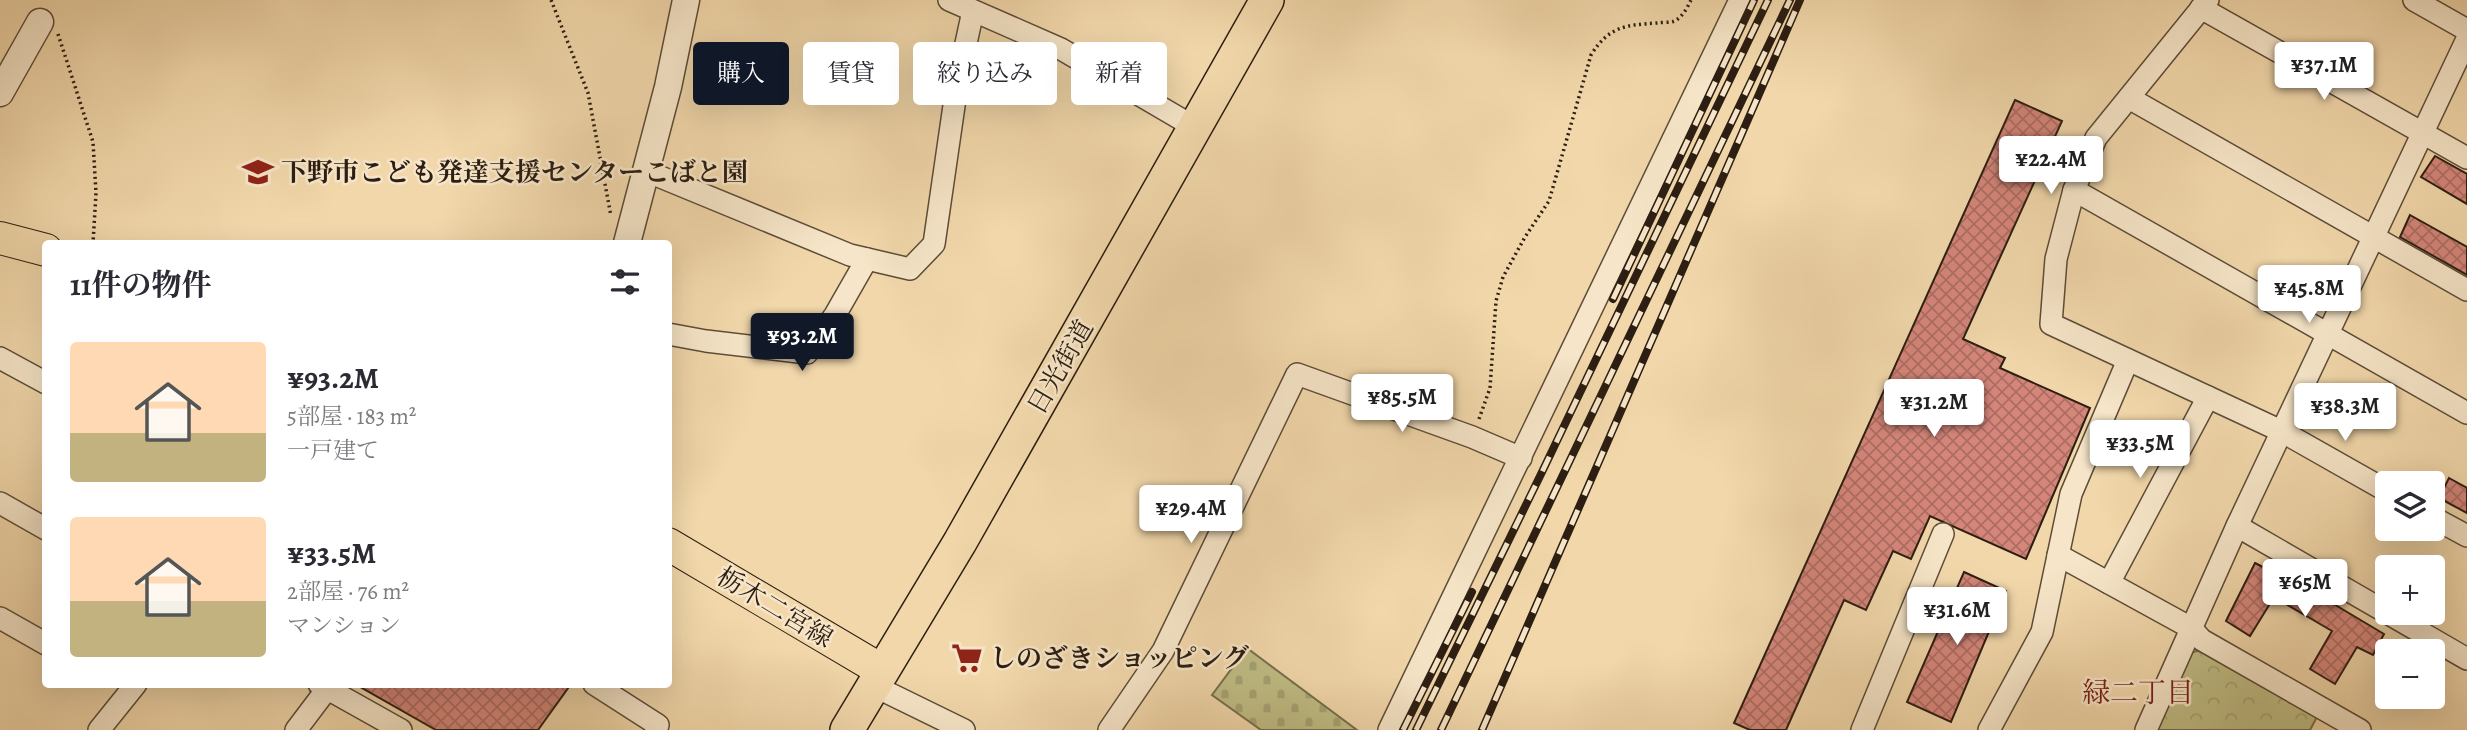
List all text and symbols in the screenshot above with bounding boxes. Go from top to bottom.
chip: 購入 [693,42,789,105]
chip: 賃貸 [803,42,899,105]
chip: 絞り込み [913,42,1057,105]
chip: 新着 [1071,42,1167,105]
pin: ¥37.1M [2267,42,2381,102]
text: ¥37.1M [2291,49,2357,80]
pin: ¥22.4M [1994,136,2108,196]
text: ¥22.4M [2015,143,2087,174]
school or university icon: 下野市こども発達支援センターこばと園 [241,155,275,189]
place label: 下野市こども発達支援センターこばと園 [281,155,748,190]
icon: filters [606,263,644,301]
text: 11件の物件 [70,265,211,305]
pin: ¥45.8M [2252,266,2366,325]
text: ¥45.8M [2274,272,2344,303]
street label: 日光街道 [1019,313,1102,421]
pin: ¥93.2M [745,314,859,373]
text: ¥93.2M [767,320,837,351]
text: ¥93.2M [287,358,379,398]
icon: home [126,370,210,454]
pin: ¥85.5M [1345,374,1459,434]
pin: ¥31.2M [1877,380,1991,439]
text: ¥85.5M [1367,381,1437,412]
pin: ¥38.3M [2288,384,2402,443]
text: ¥31.2M [1900,386,1968,417]
text: ¥38.3M [2310,390,2380,421]
text: 5部屋 · 183 m² [287,401,416,432]
pin: ¥33.5M [2083,420,2197,480]
text: ¥33.5M [2106,427,2174,458]
text: 一戸建て [287,435,379,466]
map controls [2375,471,2445,709]
button: layers [2375,471,2445,541]
pin: ¥29.4M [1134,486,1248,545]
text: ¥29.4M [1155,492,1227,523]
text: ¥33.5M [287,533,376,573]
icon: home [126,545,210,629]
button: + [2375,555,2445,625]
street label: 栃木二宮線 [710,559,839,656]
pin: ¥65M [2264,560,2346,619]
text: ¥65M [2278,566,2332,597]
text: 2部屋 · 76 m² [287,576,409,607]
pin: ¥31.6M [1900,588,2014,647]
text: ¥31.6M [1923,594,1991,625]
text: マンション [287,610,401,641]
button: − [2375,639,2445,709]
supermarket icon: しのざきショッピング [950,641,984,675]
place label: しのざきショッピング [990,641,1249,676]
district label: 緑二丁目 [2082,674,2194,712]

